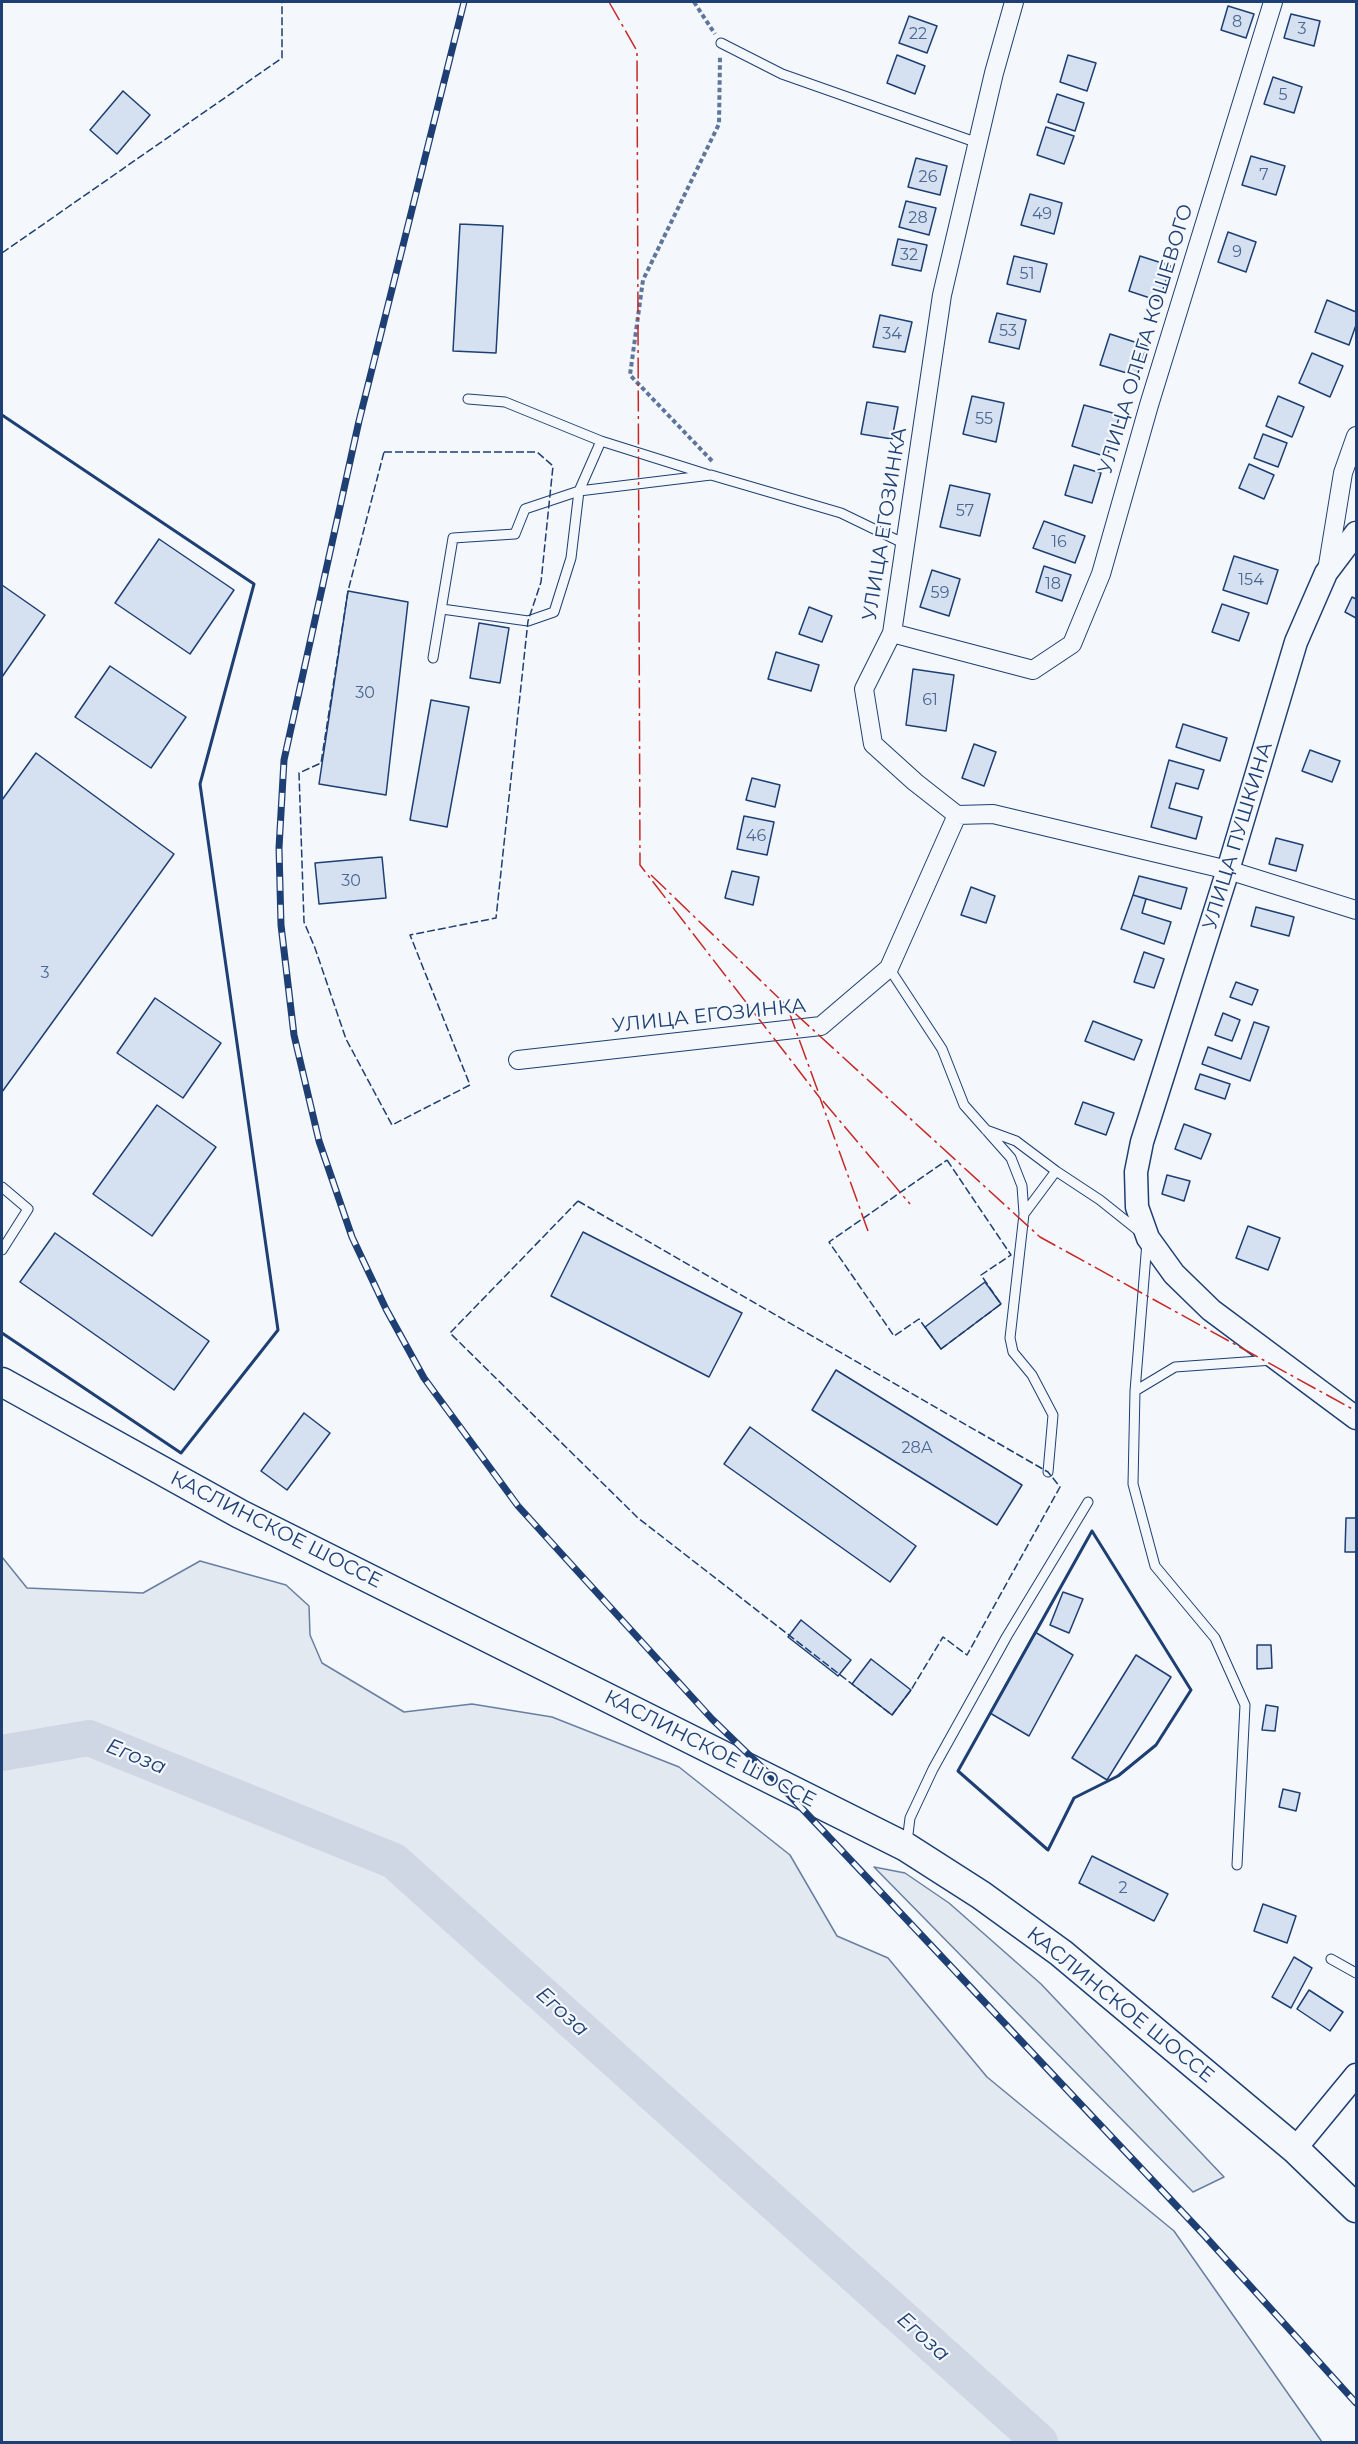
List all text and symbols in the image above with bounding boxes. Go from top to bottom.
house number: 8 [1232,12,1242,32]
house number: 3 [1297,19,1307,39]
house number: 22 [909,24,927,44]
house number: 5 [1278,85,1288,105]
house number: 7 [1259,165,1269,185]
house number: 26 [919,167,937,187]
street label: УЛИЦА ОЛЕГА КОШЕВОГО [1094,201,1198,477]
house number: 49 [1032,204,1052,224]
house number: 28 [908,208,928,228]
house number: 9 [1232,242,1242,262]
house number: 32 [900,245,918,265]
house number: 51 [1020,264,1034,284]
house number: 53 [999,321,1017,341]
house number: 34 [882,324,902,344]
house number: 55 [975,409,993,429]
street label: УЛИЦА ЕГОЗИНКА [858,426,912,622]
house number: 57 [956,501,974,521]
house number: 16 [1051,532,1067,552]
house number: 154 [1238,570,1264,590]
house number: 18 [1045,574,1061,594]
house number: 59 [931,583,949,603]
house number: 30 [355,683,375,703]
house number: 61 [922,690,938,710]
street label: УЛИЦА ПУШКИНА [1198,739,1278,933]
house number: 46 [746,826,766,846]
house number: 30 [341,871,361,891]
house number: 3 [40,963,50,983]
street label: УЛИЦА ЕГОЗИНКА [611,994,807,1038]
house number: 28А [901,1438,933,1458]
street label: КАСЛИНСКОЕ ШОССЕ [166,1466,386,1594]
street label: КАСЛИНСКОЕ ШОССЕ [600,1685,820,1813]
water label: Егоза [102,1734,170,1780]
house number: 2 [1118,1878,1128,1898]
street label: КАСЛИНСКОЕ ШОССЕ [1022,1922,1218,2088]
water label: Егоза [530,1982,594,2042]
water label: Егоза [891,2307,955,2367]

